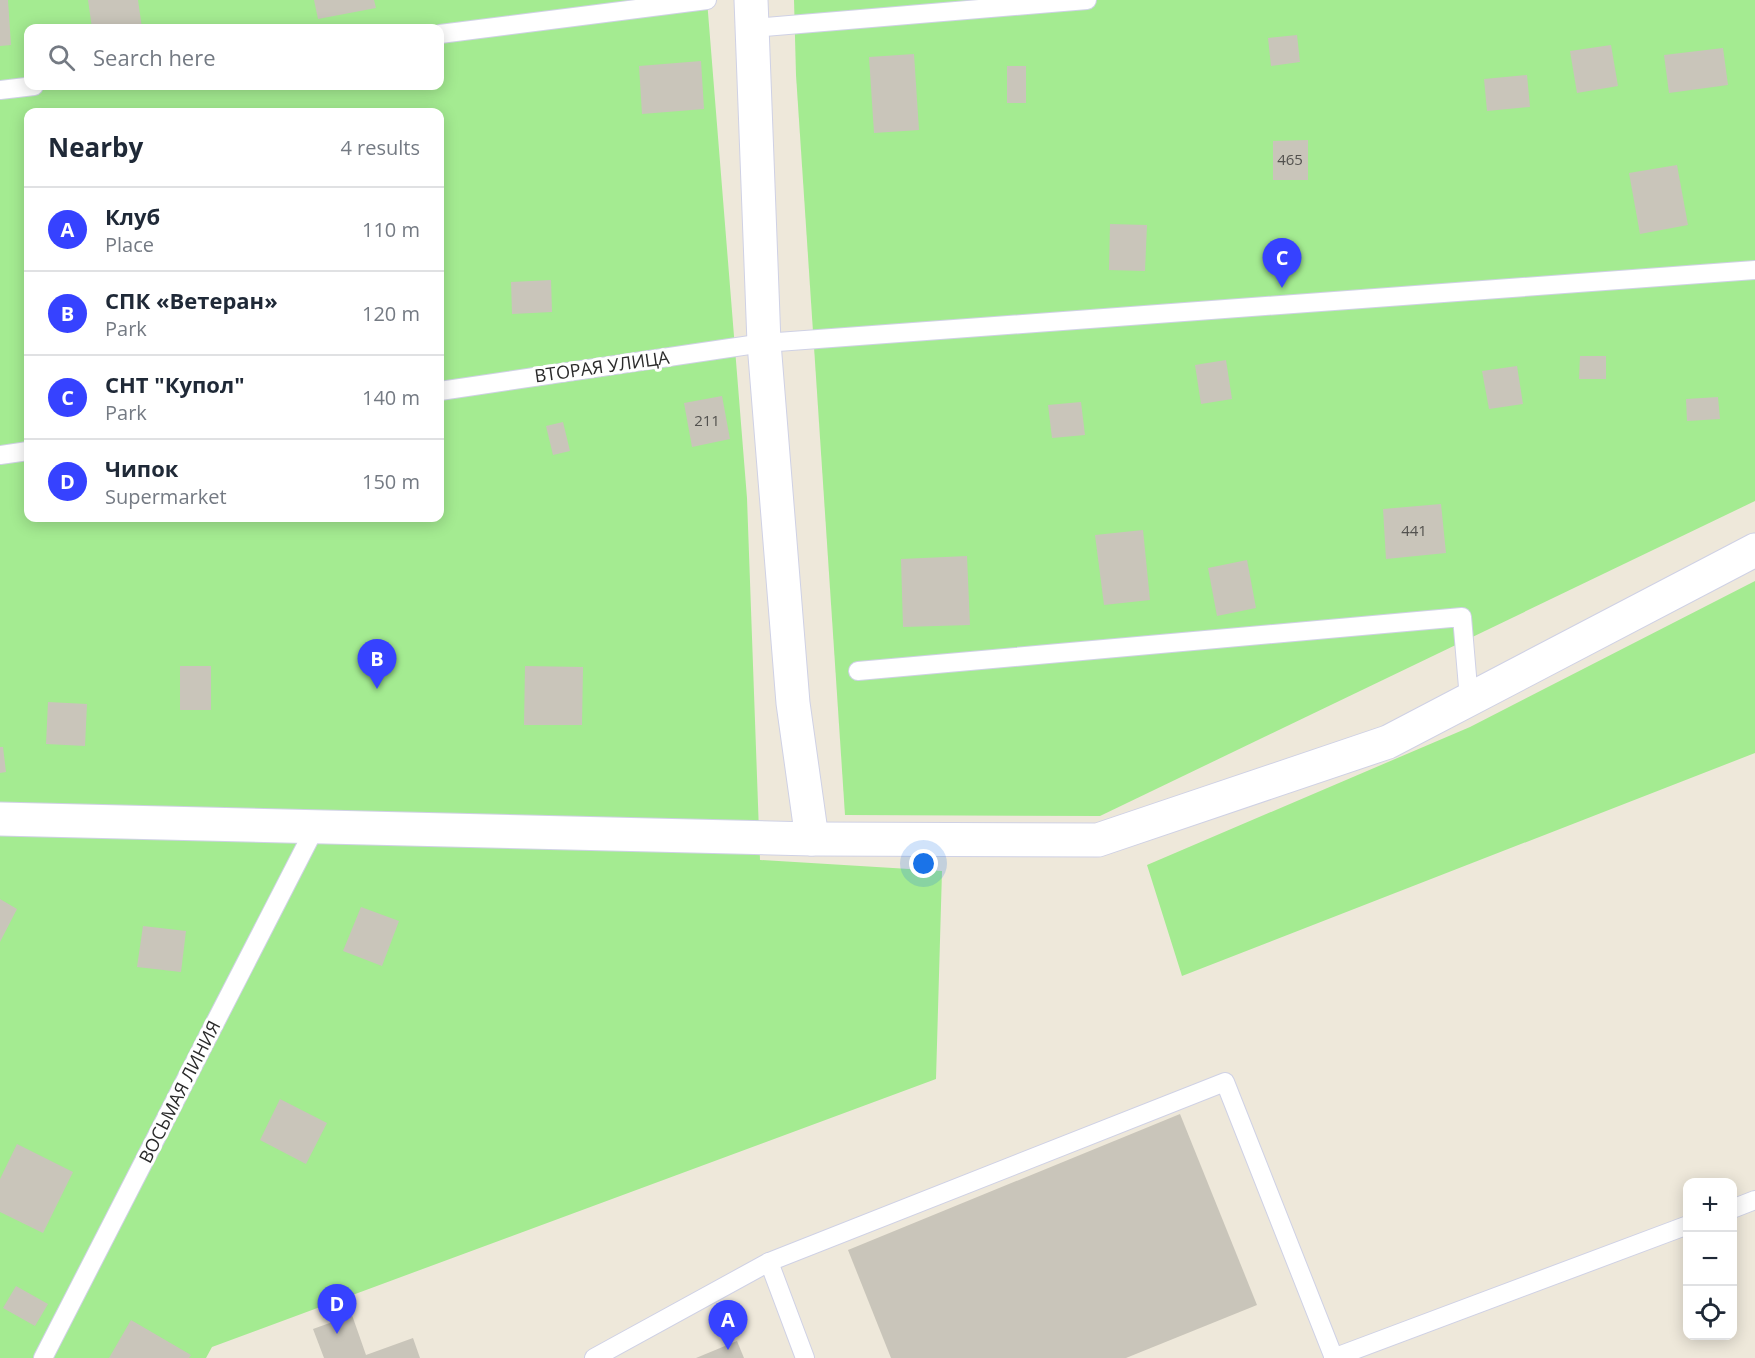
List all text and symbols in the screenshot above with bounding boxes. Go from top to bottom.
search box [24,24,444,90]
icon: search [45,41,78,74]
text: Search here [93,42,216,72]
text: Nearby [48,129,143,165]
text: 4 results [340,134,420,161]
house number: 465 [1277,149,1303,169]
text: Клуб [105,201,160,231]
text: A [61,216,74,243]
text: 110 m [362,216,420,243]
text: Place [105,231,154,258]
pin: C [1262,238,1302,288]
text: СПК «Ветеран» [105,285,278,315]
text: B [61,300,74,327]
text: 120 m [362,300,420,327]
text: Park [105,315,147,342]
street label: ВТОРАЯ УЛИЦА [533,345,671,387]
text: СНТ "Купол" [105,369,245,399]
text: C [61,384,74,411]
text: 140 m [362,384,420,411]
text: Park [105,399,147,426]
house number: 211 [694,410,720,430]
text: Чипок [105,453,178,483]
text: D [60,468,75,495]
text: 150 m [362,468,420,495]
text: Supermarket [105,483,227,510]
house number: 441 [1401,520,1427,540]
pin: B [358,640,397,689]
your location [909,849,938,878]
street label: ВОСЬМАЯ ЛИНИЯ [133,1016,225,1167]
map controls [1683,1178,1737,1340]
button: + [1683,1178,1737,1232]
button: − [1683,1232,1737,1286]
pin: D [318,1284,356,1334]
button: locate [1683,1286,1737,1340]
pin: A [708,1300,748,1350]

